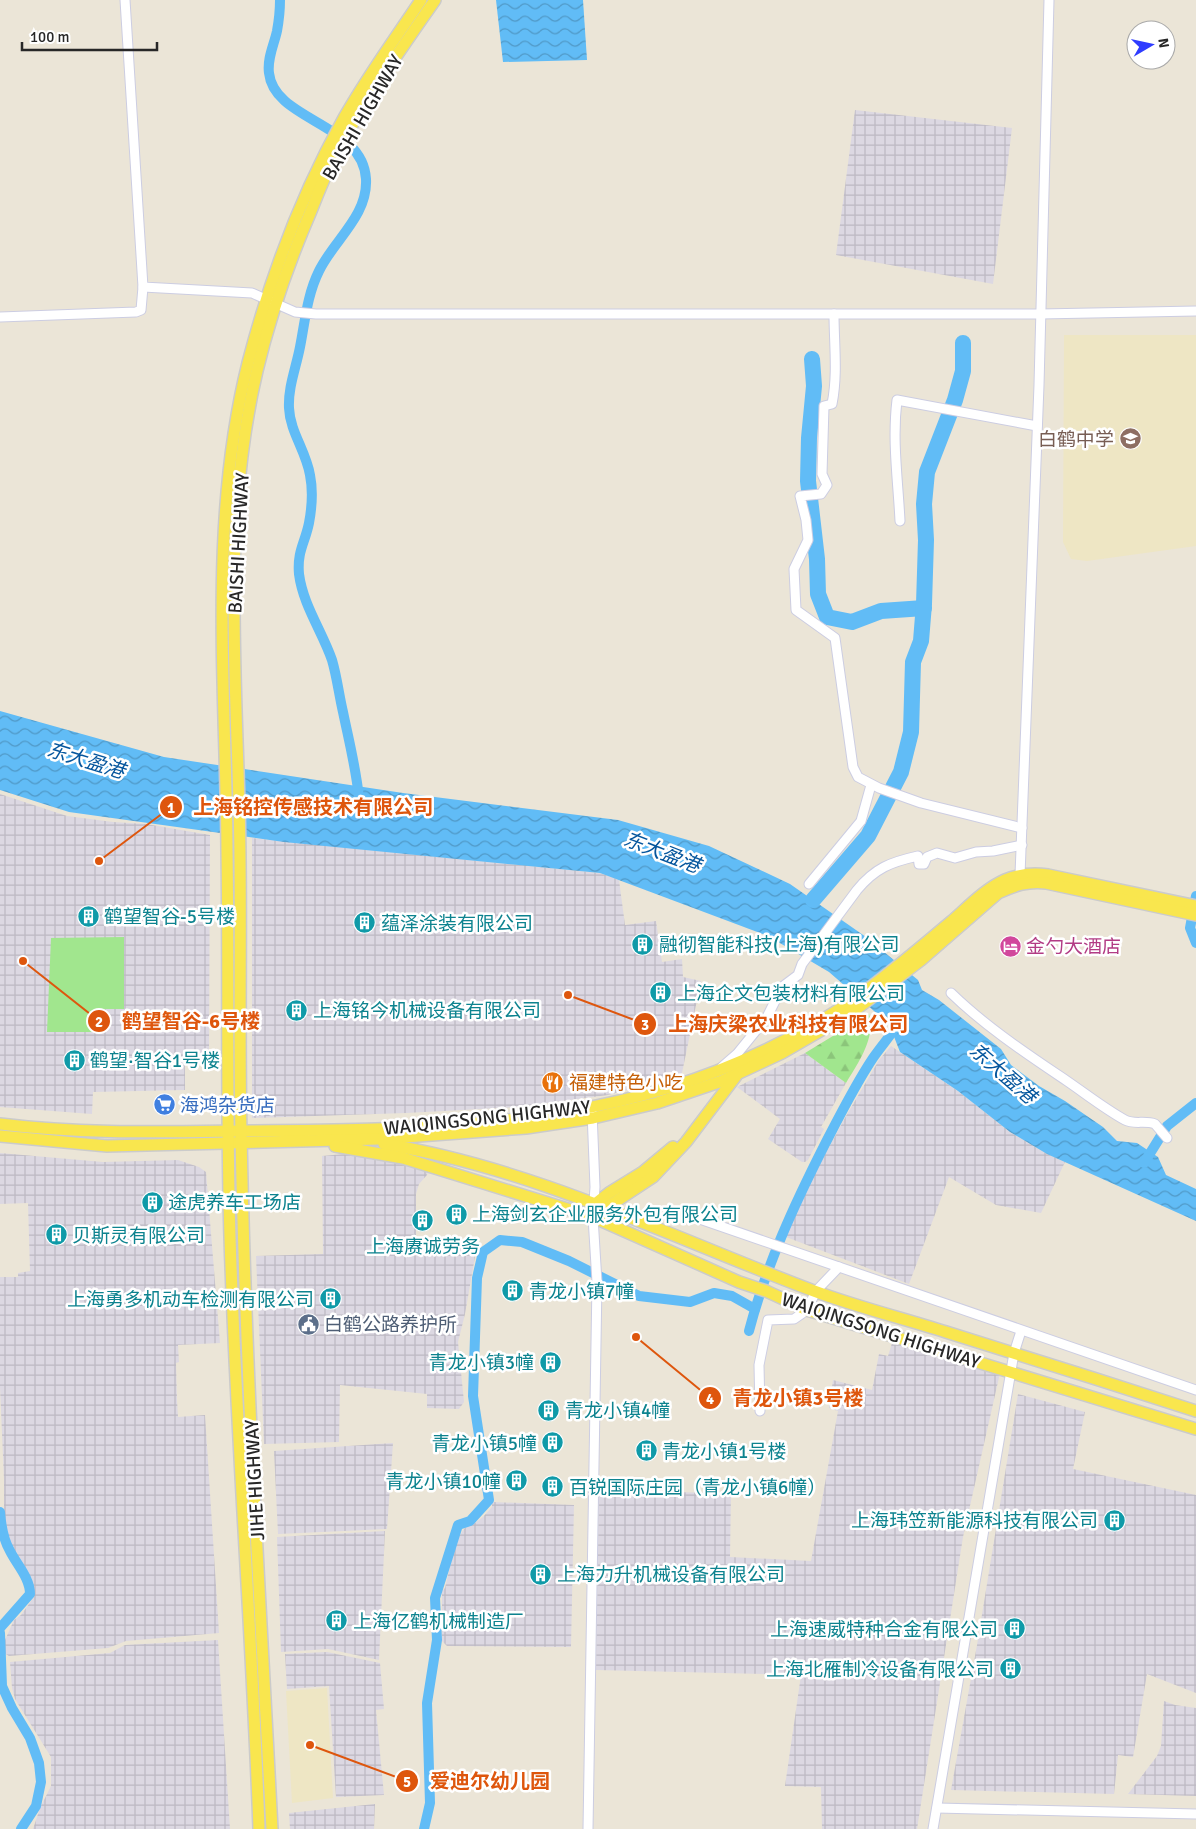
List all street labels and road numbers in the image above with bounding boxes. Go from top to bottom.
street label: BAISHI HIGHWAY [317,50,409,185]
street label: BAISHI HIGHWAY [223,472,255,614]
street label: WAIQINGSONG HIGHWAY [383,1095,592,1141]
street label: WAIQINGSONG HIGHWAY [778,1287,983,1375]
street label: JIHE HIGHWAY [240,1418,270,1541]

